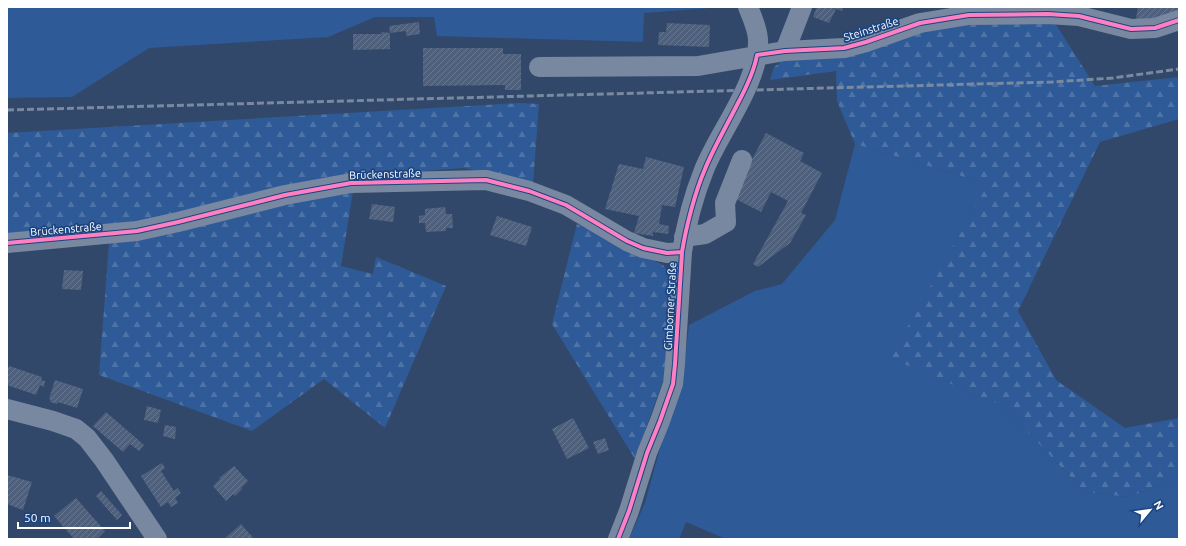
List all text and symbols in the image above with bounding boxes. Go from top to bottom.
street label: Steinstraße [842,15,900,43]
street label: Brückenstraße [349,167,421,181]
street label: Brückenstraße [30,220,102,238]
street label: Gimborner Straße [662,262,678,350]
north arrow [1130,490,1170,530]
text: N [1152,499,1166,512]
scale bar [18,504,130,530]
text: 50 m [24,511,51,524]

